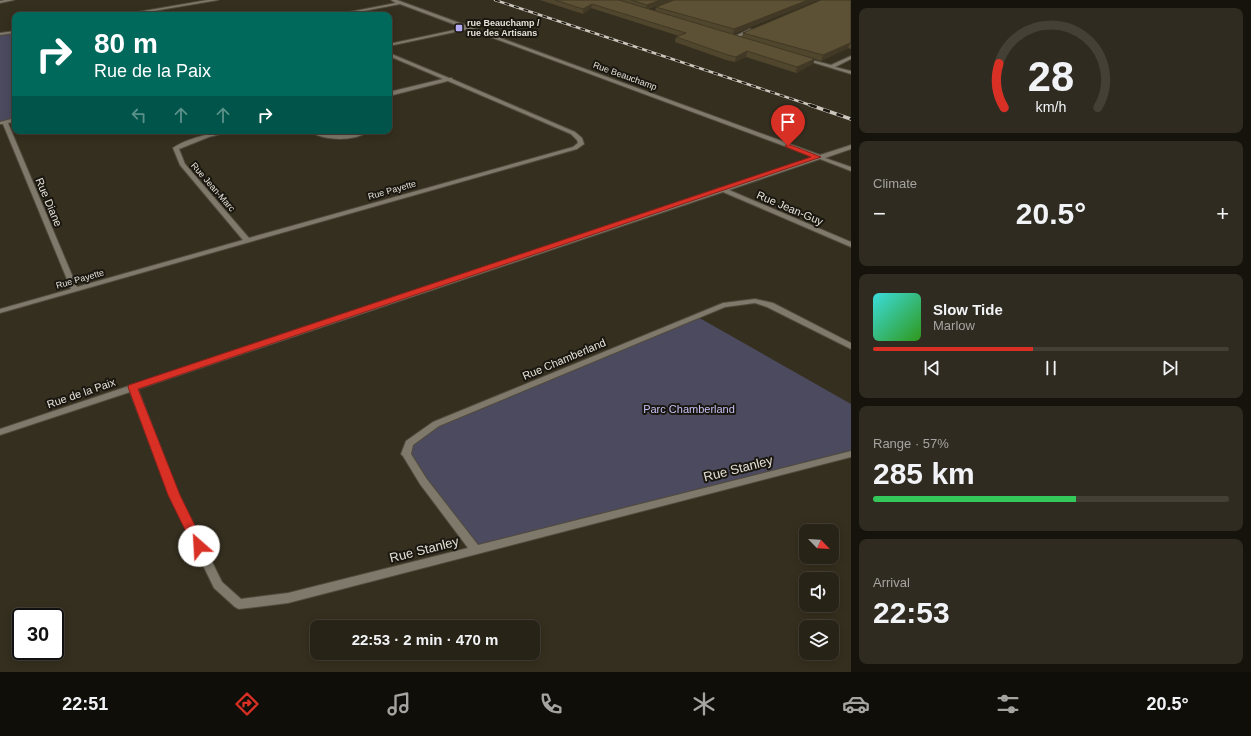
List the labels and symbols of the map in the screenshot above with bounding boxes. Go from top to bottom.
place label: rue Beauchamp / rue des Artisans [467,18,540,38]
marker: rue Beauchamp / rue des Artisans [454,23,464,33]
street label: Rue Beauchamp [592,60,658,92]
pin [771,105,805,146]
street label: Rue Jean-Marc [189,161,237,214]
street label: Rue Diane [33,176,65,228]
street label: Rue Payette [367,178,417,202]
street label: Rue Jean-Guy [755,189,825,228]
street label: Rue Payette [55,267,105,291]
street label: Rue Chamberland [521,336,607,382]
street label: Rue de la Paix [45,376,117,410]
park label: Parc Chamberland [643,403,735,415]
street label: Rue Stanley [702,453,775,484]
north arrow [799,524,839,564]
position arrow [178,525,220,567]
street label: Rue Stanley [388,534,461,565]
speed limit sign: 30 [12,608,64,660]

